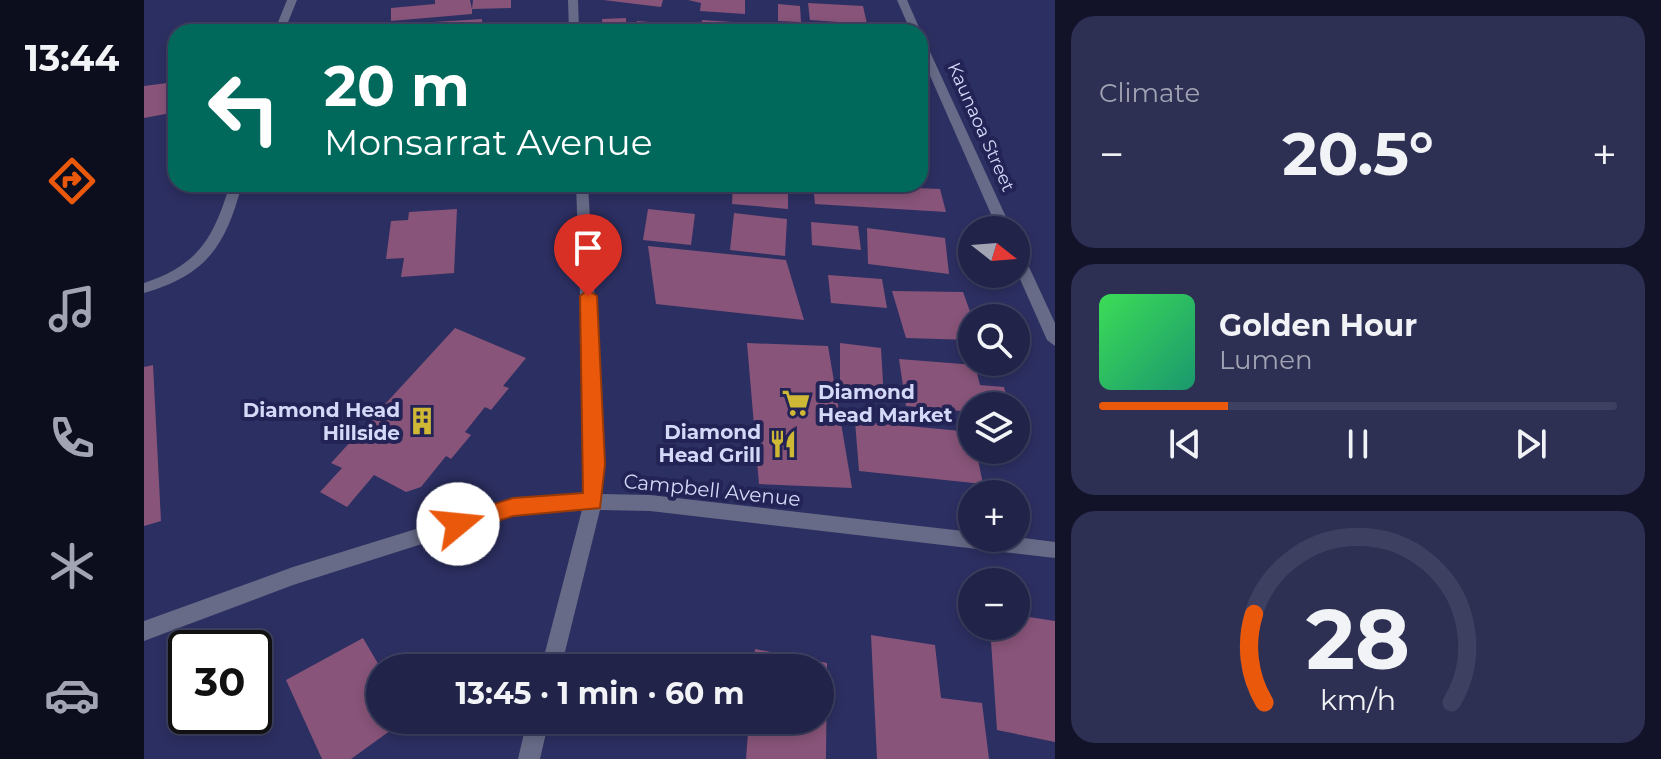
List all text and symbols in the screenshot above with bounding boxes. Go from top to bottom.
text: 13:44 [25,36,119,80]
text: 20 m [324,52,470,120]
icon: left [192,56,296,160]
street label: Kaunaoa Street [943,59,1019,195]
text: Climate [1099,77,1200,109]
text: 20.5° [1282,117,1434,190]
text: Monsarrat Avenue [324,120,652,164]
text: − [1099,127,1124,181]
text: + [1592,127,1617,181]
icon: directions [44,153,100,209]
pin [554,214,622,296]
north arrow [958,216,1030,288]
map controls [958,216,1030,640]
icon: arrive [566,226,610,270]
icon: music [44,281,100,337]
button: search [958,304,1030,376]
text: Golden Hour [1219,307,1417,344]
text: Lumen [1219,344,1312,376]
place label: Diamond Head Market [818,380,953,427]
supermarket icon: Diamond Head Market [781,388,811,418]
button: layers [958,392,1030,464]
place label: Diamond Head Hillside [243,398,400,445]
building icon: Diamond Head Hillside [407,406,437,436]
icon: phone [44,410,100,466]
place label: Diamond Head Grill [659,420,761,467]
icon: previous [1163,422,1207,466]
icon: pause [1336,422,1380,466]
icon: next [1509,422,1553,466]
restaurant icon: Diamond Head Grill [768,429,798,459]
street label: Campbell Avenue [622,469,802,511]
button: + [958,480,1030,552]
position arrow [416,482,500,566]
icon: climate [44,538,100,594]
button: − [958,568,1030,640]
text: 28 [1306,588,1410,690]
speed limit sign: 30 [168,630,272,734]
icon: car [44,667,100,723]
text: 13:45 · 1 min · 60 m [456,675,744,712]
text: km/h [1320,682,1396,717]

